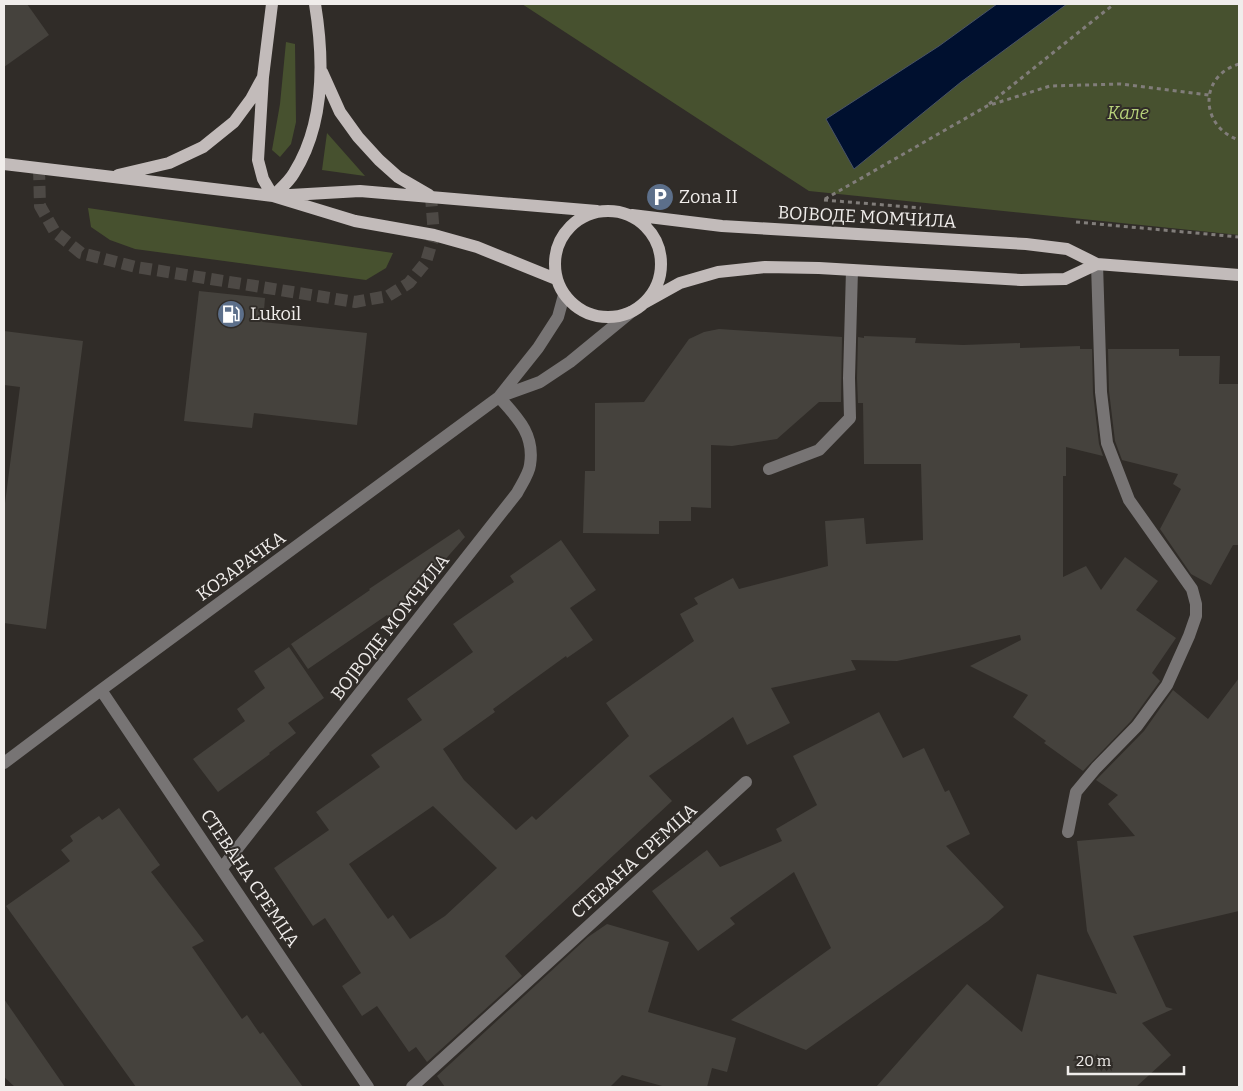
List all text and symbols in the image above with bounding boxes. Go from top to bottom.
park label: Кале [1107,102,1149,124]
parking icon: Zona II [645,182,675,212]
place label: Zona II [679,186,738,208]
street label: ВОЈВОДЕ МОМЧИЛА [777,201,957,233]
fuel station icon: Lukoil [216,299,246,329]
place label: Lukoil [250,303,301,325]
street label: КОЗАРАЧКА [192,526,290,606]
street label: ВОЈВОДЕ МОМЧИЛА [326,550,454,704]
street label: СТЕВАНА СРЕМЦА [567,799,701,923]
street label: СТЕВАНА СРЕМЦА [196,805,304,951]
scale bar [1068,1044,1184,1076]
text: 20 m [1076,1052,1112,1070]

